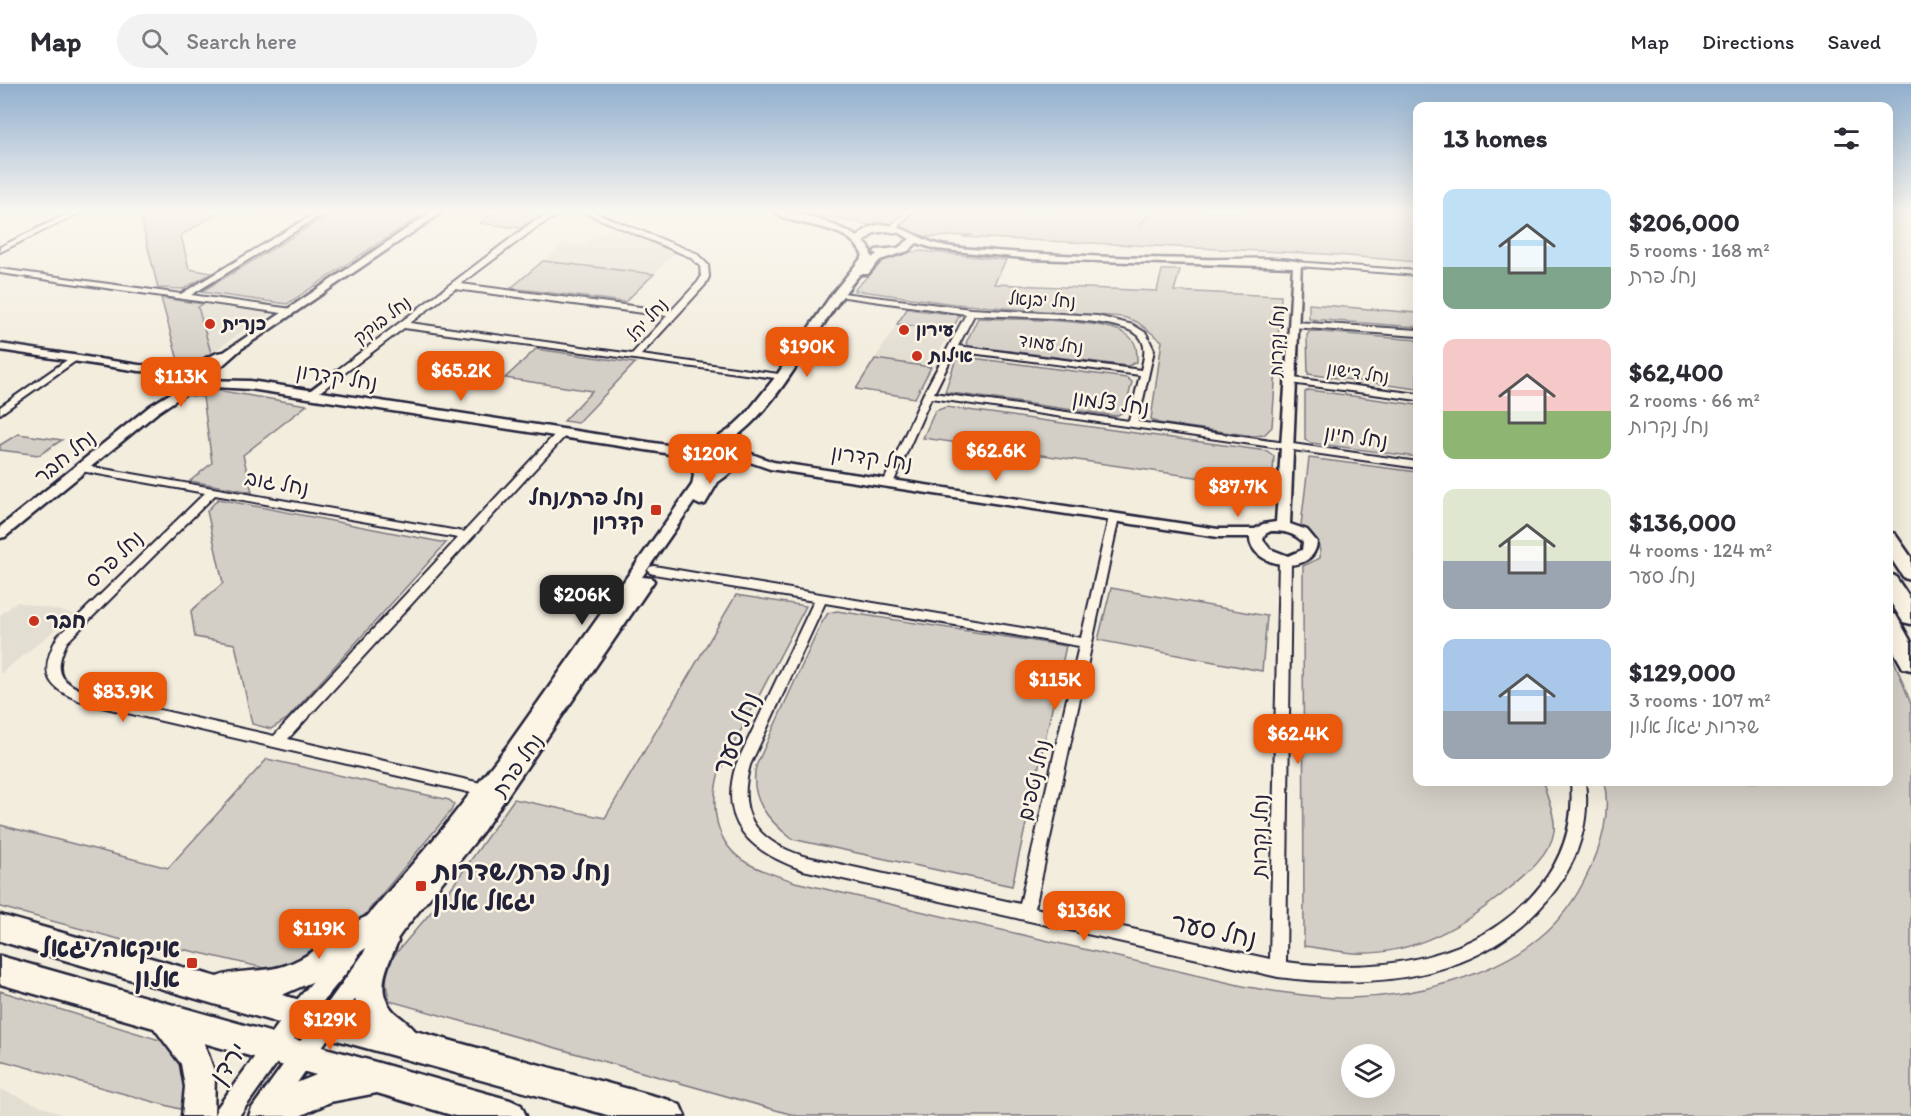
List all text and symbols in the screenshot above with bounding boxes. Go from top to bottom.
search box [117,14,537,68]
text: Map [30,24,81,58]
icon: search [138,25,171,58]
text: Search here [186,28,297,55]
text: Map [1631,29,1669,54]
text: Directions [1702,29,1794,54]
text: Saved [1827,29,1881,54]
text: 13 homes [1443,122,1547,154]
icon: filters [1830,122,1863,155]
text: $206,000 [1629,206,1740,238]
icon: home [1491,213,1563,285]
text: 5 rooms · 168 m² [1629,238,1770,262]
text: נחל פרת [1629,264,1697,288]
street label: נחל יבנאל [1008,287,1076,313]
street label: נחל בוקק [349,291,415,349]
street label: נחל יהל [622,294,672,346]
street label: נחל נקרות [1265,305,1289,378]
place label: כנרית [220,313,266,335]
marker: כנרית [203,317,217,331]
place label: עירון [916,319,954,341]
marker: עירון [897,323,911,337]
pin: $190K [765,327,849,378]
street label: נחל עמוד [1017,329,1085,359]
text: $190K [780,334,834,358]
place label: אילות [927,345,973,367]
marker: אילות [910,349,924,363]
pin: $65.2K [412,351,510,402]
text: $62,400 [1629,356,1723,388]
pin: $113K [139,357,223,408]
street label: נחל קדרון [295,358,379,396]
text: $65.2K [431,358,491,382]
street label: נחל דישון [1325,358,1391,388]
icon: home [1491,363,1563,435]
text: $113K [155,364,207,388]
street label: נחל צלמון [1071,385,1151,421]
text: 2 rooms · 66 m² [1629,388,1760,412]
text: נחל נקרות [1629,414,1709,438]
street label: נחל חיון [1322,420,1390,454]
street label: נחל חבר [29,424,101,489]
pin: $62.6K [947,431,1045,482]
pin: $120K [668,434,752,485]
text: $62.6K [966,438,1026,462]
street label: נחל קדרון [830,439,914,477]
text: $120K [682,441,738,465]
street label: נחל גוב [243,465,311,500]
pin: $87.7K [1189,467,1287,518]
text: $87.7K [1209,474,1267,498]
place label: נחל פרת/נחל קדרון [529,485,644,535]
marker: נחל פרת/נחל קדרון [649,503,663,517]
text: $136,000 [1629,506,1736,538]
icon: home [1491,513,1563,585]
street label: נחל פרס [79,525,148,592]
text: 4 rooms · 124 m² [1629,538,1772,562]
text: נחל סער [1629,564,1696,588]
pin: $206K [540,575,624,626]
text: $206K [554,582,610,606]
place label: חבר [46,608,86,633]
marker: חבר [27,614,41,628]
text: $129,000 [1629,656,1736,688]
pin: $115K [1013,660,1097,711]
icon: home [1491,663,1563,735]
text: $115K [1029,667,1081,691]
pin: $83.9K [74,672,172,723]
text: $83.9K [93,679,153,703]
street label: נחל סער [705,687,767,779]
text: 3 rooms · 107 m² [1629,688,1771,712]
pin: $62.4K [1249,714,1347,765]
text: שדרות יגאל אלון [1629,714,1759,738]
text: $62.4K [1268,721,1328,745]
street label: נחל פרת [486,728,548,802]
street label: נחל נטפים [1012,737,1055,823]
street label: נחל נקרות [1246,794,1274,880]
place label: נחל פרת/שדרות יגאל אלון [431,855,610,917]
marker: נחל פרת/שדרות יגאל אלון [414,879,428,893]
pin: $136K [1042,891,1126,942]
text: $136K [1057,898,1111,922]
street label: נחל סער [1168,905,1260,955]
pin: $119K [277,909,361,960]
text: $119K [293,916,345,940]
place label: איקאה/יגאל אלון [40,932,180,994]
marker: איקאה/יגאל אלון [185,956,199,970]
pin: $129K [288,1000,372,1051]
text: $129K [303,1007,357,1031]
street label: ירדן [202,1036,254,1090]
map controls [1341,1044,1395,1098]
button: layers [1341,1044,1395,1098]

